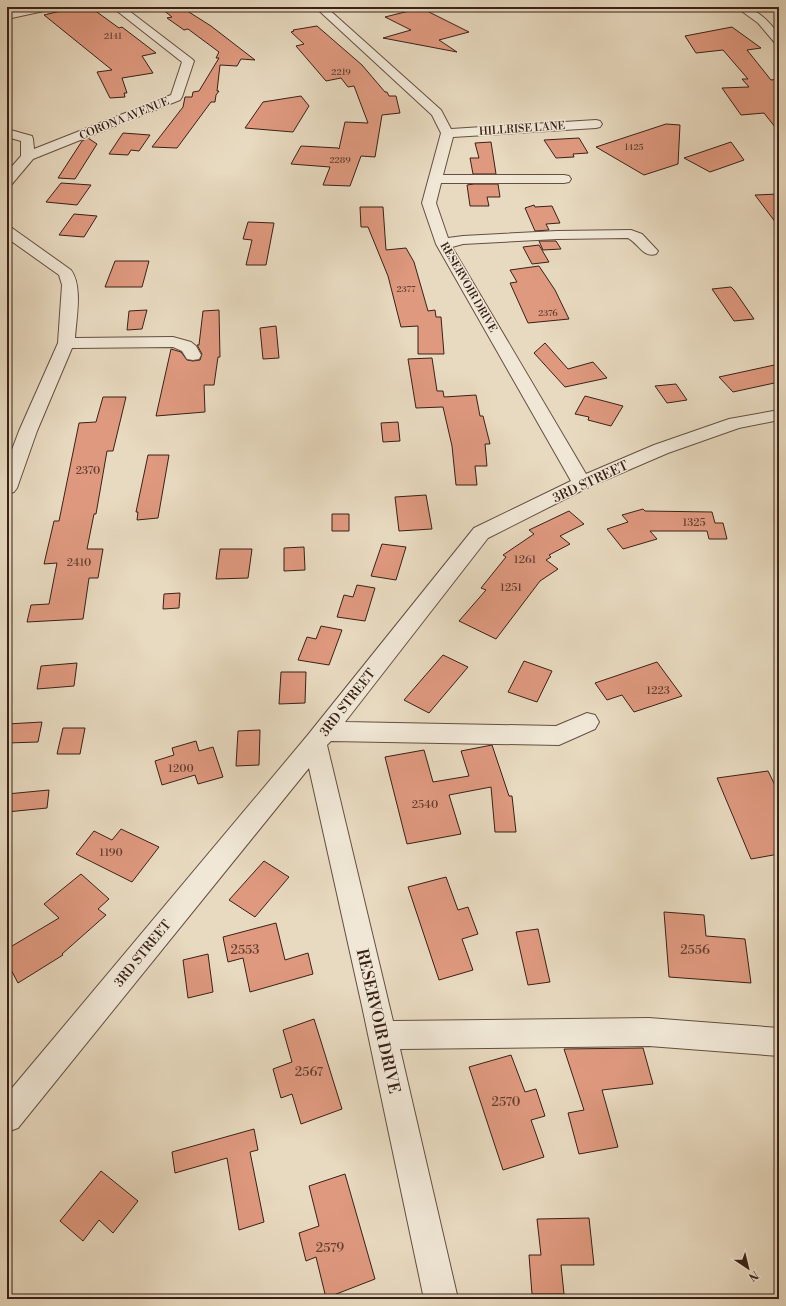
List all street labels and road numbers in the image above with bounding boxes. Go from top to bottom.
street label: CORONA AVENUE [77,94,172,143]
street label: HILLRISE LANE [478,119,566,139]
street label: RESERVOIR DRIVE [437,240,500,335]
street label: 3RD STREET [550,457,631,506]
street label: 3RD STREET [316,666,379,740]
street label: 3RD STREET [111,917,175,990]
street label: RESERVOIR DRIVE [352,947,404,1096]

